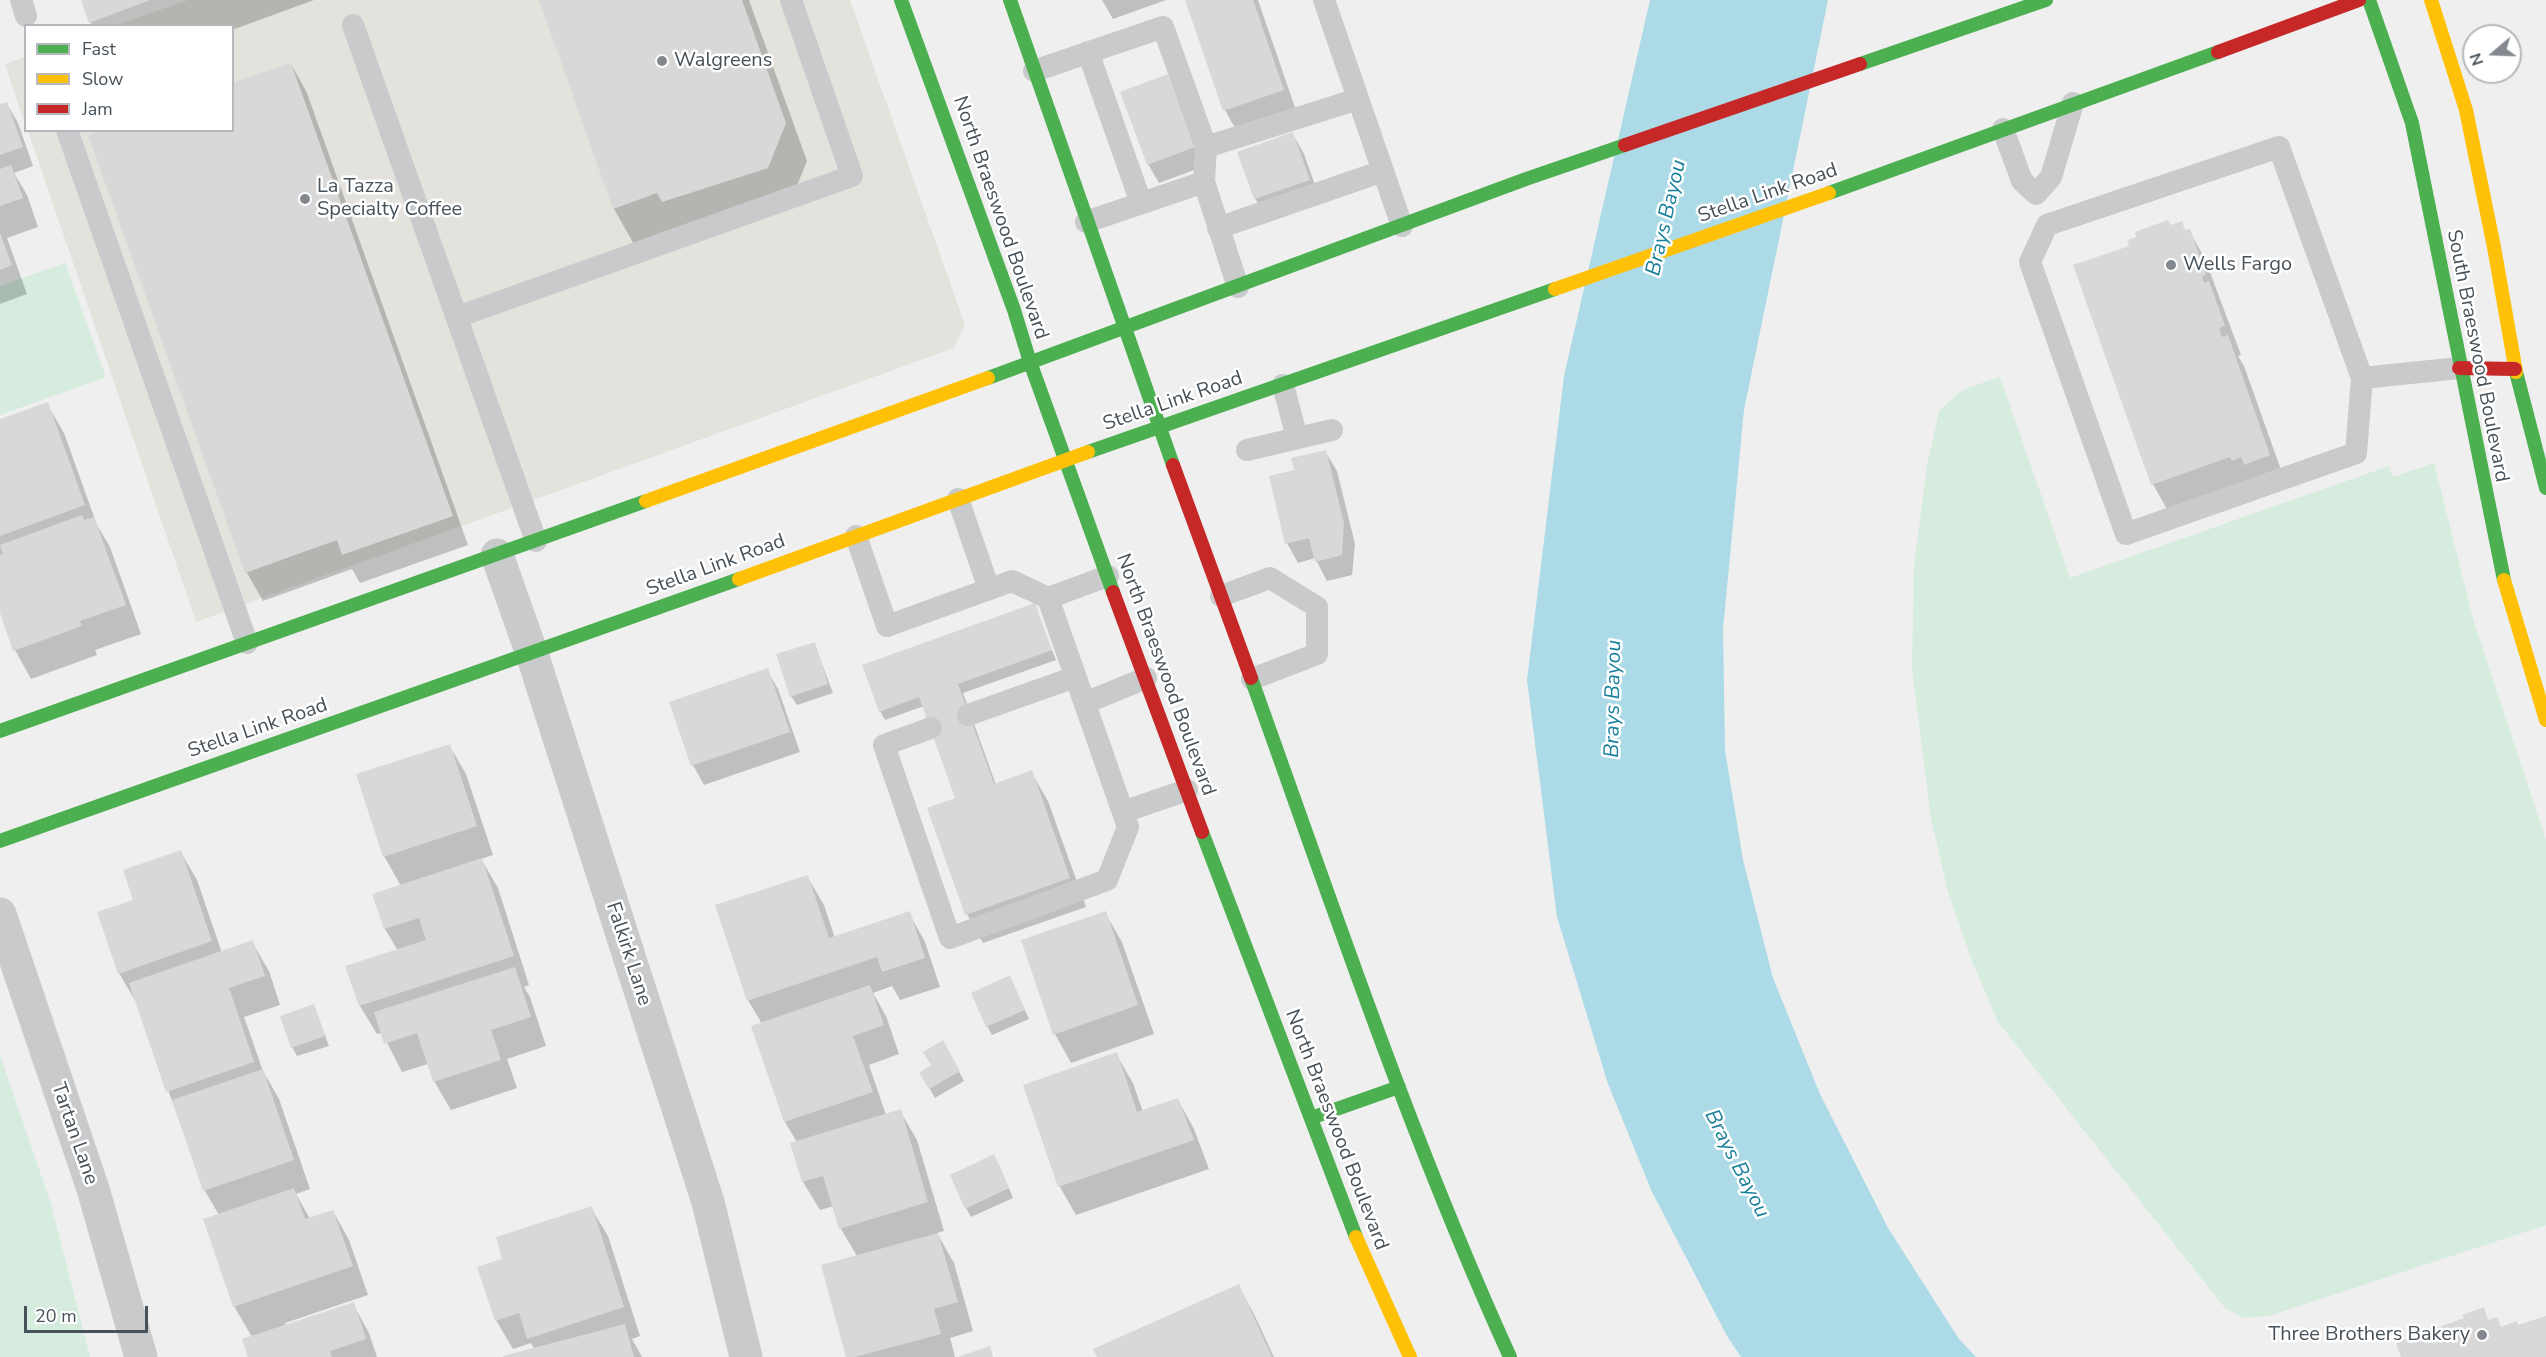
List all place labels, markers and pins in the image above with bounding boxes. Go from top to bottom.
place label: Walgreens [674,49,772,73]
marker: Walgreens [655,54,669,68]
place label: La Tazza Specialty Coffee [317,175,462,222]
marker: La Tazza Specialty Coffee [298,192,312,206]
place label: Wells Fargo [2183,253,2292,277]
marker: Wells Fargo [2164,258,2178,272]
place label: Three Brothers Bakery [2268,1323,2470,1347]
marker: Three Brothers Bakery [2475,1328,2489,1342]

